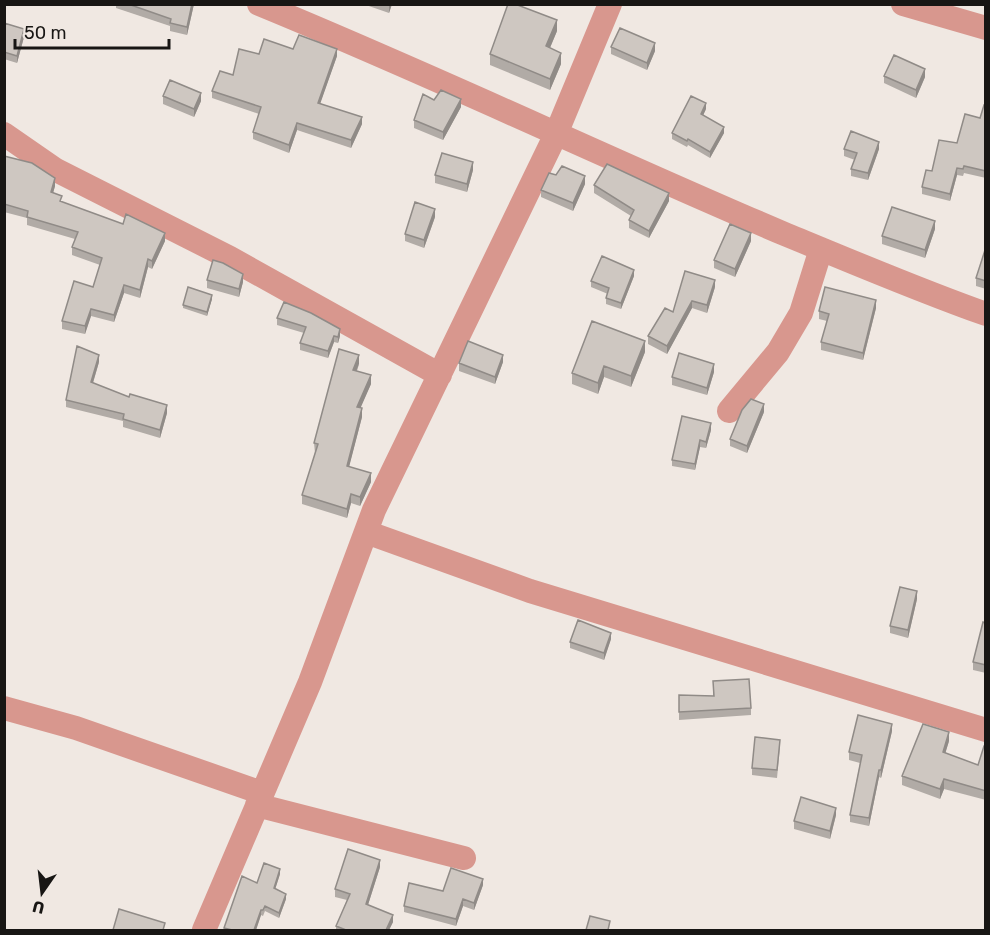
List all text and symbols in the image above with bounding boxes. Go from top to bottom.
scale bar [15,12,170,50]
text: 50 m [24,22,67,44]
north arrow [12,863,72,923]
text: U [31,896,46,918]

